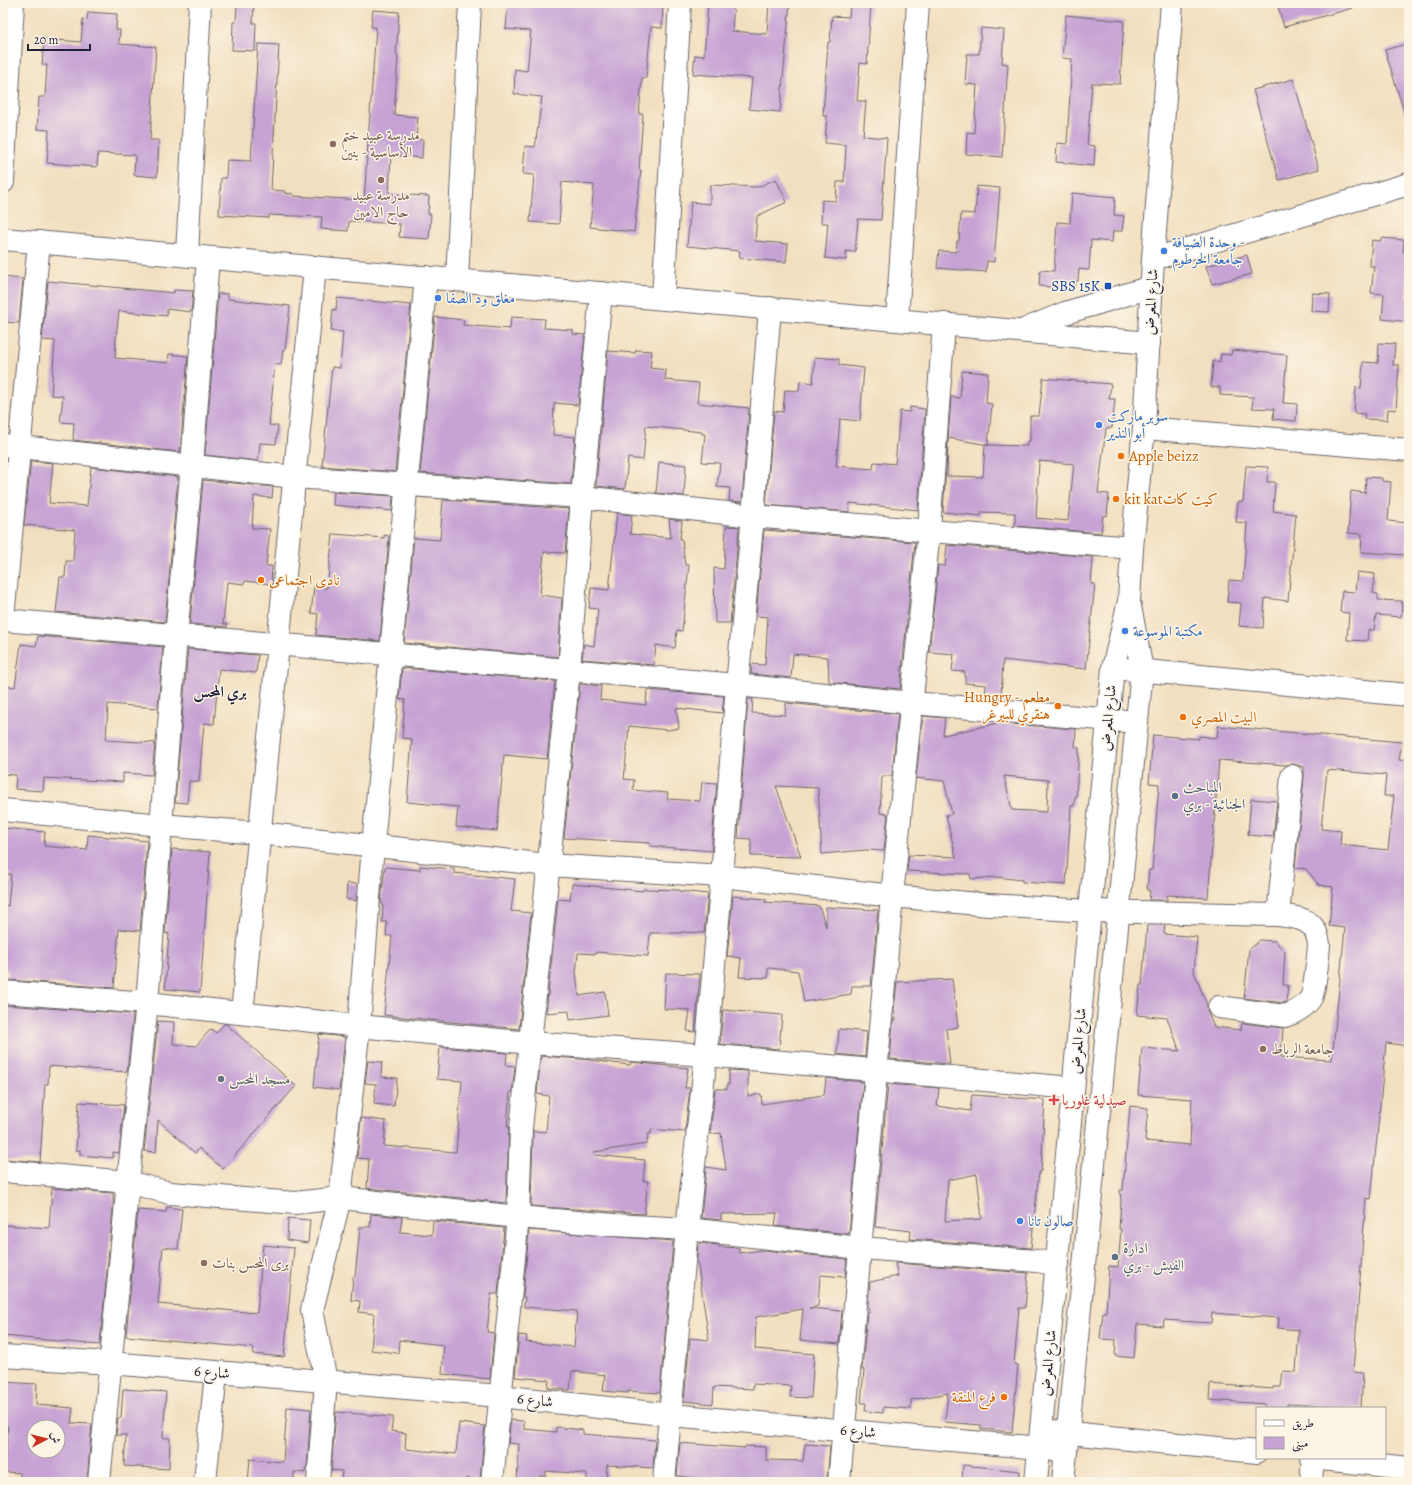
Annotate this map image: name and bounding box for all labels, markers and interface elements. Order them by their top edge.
scale bar [28,26,90,52]
text: 20 m [34,32,58,48]
place label: مدرسة عبيد ختم الأساسية - بنين [341,125,420,162]
marker: مدرسة عبيد ختم الأساسية - بنين [328,139,338,149]
marker: مدرسة عبيد حاج الامين [376,175,386,185]
place label: مدرسة عبيد حاج الامين [352,185,410,225]
place label: وحدة الضيافة - جامعة الخرطوم [1172,232,1245,272]
marker: وحدة الضيافة - جامعة الخرطوم [1159,246,1169,256]
street label: شارع المعرض [1139,268,1166,336]
place label: SBS 15K [1051,276,1101,296]
marker: SBS 15K [1103,281,1113,291]
place label: مغلق ود الصفا [446,288,515,308]
marker: مغلق ود الصفا [433,293,443,303]
place label: سوبر ماركت أبو النذير [1105,406,1168,443]
marker: سوبر ماركت أبو النذير [1094,420,1104,430]
place label: Apple beizz [1128,446,1199,466]
marker: Apple beizz [1116,451,1126,461]
place label: kit katكيت كات [1124,489,1218,509]
marker: kit katكيت كات [1111,494,1121,504]
place label: نادى اجتماعى [269,570,340,590]
marker: نادى اجتماعى [256,575,266,585]
place label: مكتبة الموسوعة [1133,621,1203,641]
marker: مكتبة الموسوعة [1120,626,1130,636]
district label: بري المحس [193,681,247,705]
street label: شارع المعرض [1095,684,1124,752]
place label: Hungry - مطعم هنقري للبيرغر [964,687,1050,726]
marker: Hungry - مطعم هنقري للبيرغر [1053,701,1063,711]
place label: البيت المصري [1191,707,1256,729]
marker: البيت المصري [1178,712,1188,722]
place label: المباحث الجنائية - بري [1183,777,1245,816]
marker: المباحث الجنائية - بري [1170,791,1180,801]
street label: شارع المعرض [1065,1007,1094,1075]
place label: جامعة الرباط [1271,1039,1334,1059]
marker: جامعة الرباط [1258,1044,1268,1054]
place label: مسجد المحس [229,1069,290,1089]
marker: مسجد المحس [216,1074,226,1084]
place label: صيدلية غلوريا [1062,1090,1127,1110]
marker: صيدلية غلوريا [1049,1095,1059,1105]
place label: صالون تانا [1028,1211,1074,1231]
marker: صالون تانا [1015,1216,1025,1226]
place label: ادارة الفيش - بري [1123,1238,1184,1277]
marker: ادارة الفيش - بري [1110,1252,1120,1262]
place label: برى المحس بنات [212,1253,289,1273]
marker: برى المحس بنات [199,1258,209,1268]
street label: شارع المعرض [1035,1329,1064,1397]
street label: شارع 6 [193,1360,231,1387]
place label: فرع المنقة [952,1387,996,1410]
street label: شارع 6 [516,1388,554,1415]
marker: فرع المنقة [999,1392,1009,1402]
legend [1256,1407,1386,1459]
text: طريق [1292,1415,1314,1431]
north arrow [26,1419,66,1459]
street label: شارع 6 [839,1419,877,1446]
text: ش [47,1432,64,1444]
text: مبنى [1292,1435,1308,1452]

